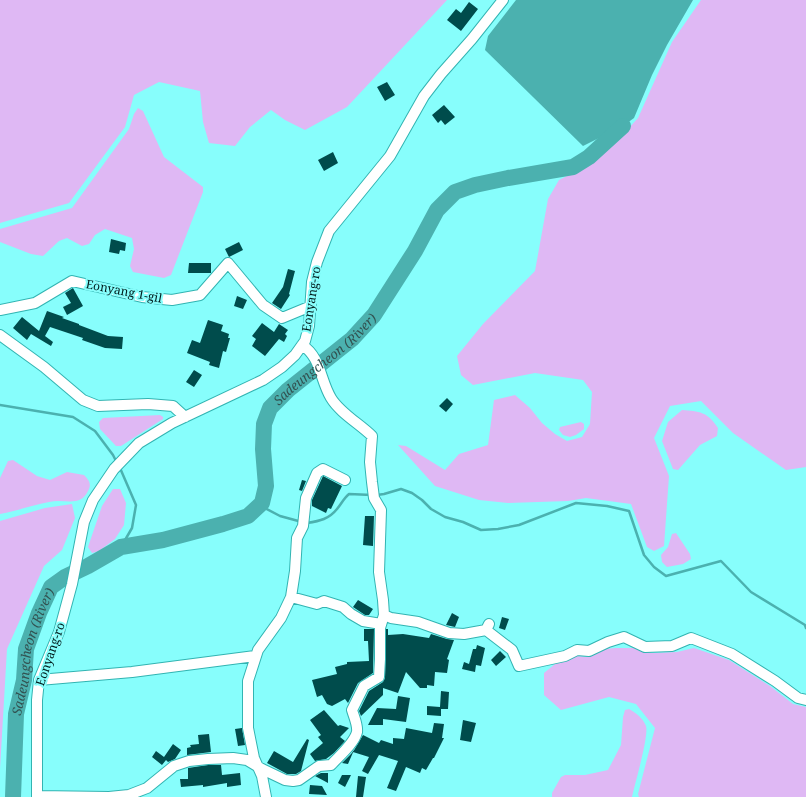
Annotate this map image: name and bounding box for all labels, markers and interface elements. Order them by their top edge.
street label: Eonyang-ro [297,265,325,333]
street label: Eonyang 1-gil [84,275,164,307]
water label: Sadeungcheon (River) [269,309,381,409]
water label: Sadeungcheon (River) [7,585,59,717]
street label: Eonyang-ro [31,620,69,688]

